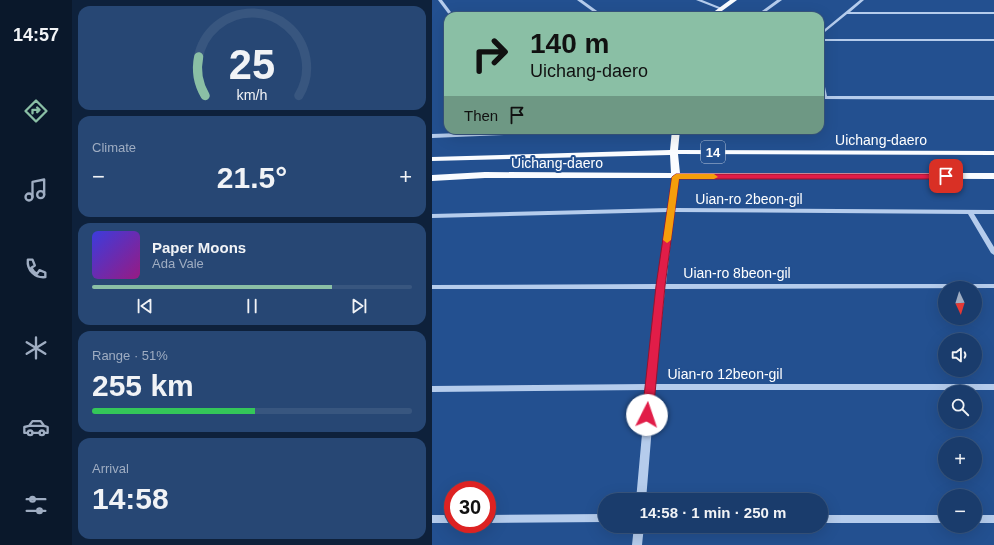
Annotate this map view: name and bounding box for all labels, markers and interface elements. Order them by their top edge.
text: 14:57 [13,25,59,45]
icon: right [464,28,516,80]
text: 140 m [530,28,609,59]
text: 25 [229,41,275,88]
text: Uichang-daero [530,61,648,81]
text: km/h [237,87,268,103]
icon: directions [22,97,50,125]
icon: arrive [506,104,528,126]
text: Then [464,107,498,124]
street label: Uichang-daero [835,132,927,148]
text: Climate [92,140,136,155]
road number: 14 [701,141,725,163]
street label: Uichang-daero [511,155,603,171]
pin [929,159,963,193]
text: 21.5° [217,161,287,194]
text: − [92,164,105,189]
text: + [399,164,412,189]
icon: arrive [935,165,957,187]
icon: music [22,176,50,204]
street label: Uian-ro 2beon-gil [695,191,803,207]
text: Paper Moons [152,239,246,256]
icon: phone [22,255,50,283]
text: Ada Vale [152,256,204,271]
street label: Uian-ro 8beon-gil [683,265,791,281]
north arrow [938,281,982,325]
map controls [938,281,982,533]
icon: previous [134,295,156,317]
icon: pause [241,295,263,317]
icon: next [348,295,370,317]
button: sound [938,333,982,377]
icon: climate [22,334,50,362]
text: Range · 51% [92,348,168,363]
street label: Uian-ro 12beon-gil [667,366,783,382]
text: 255 km [92,369,194,402]
button: search [938,385,982,429]
position arrow [626,394,668,436]
icon: car [22,413,50,441]
button: + [938,437,982,481]
text: Arrival [92,461,129,476]
speed limit sign: 30 [444,481,496,533]
text: 14:58 [92,482,169,515]
button: − [938,489,982,533]
icon: filters [22,491,50,519]
text: 14:58 · 1 min · 250 m [640,504,786,521]

